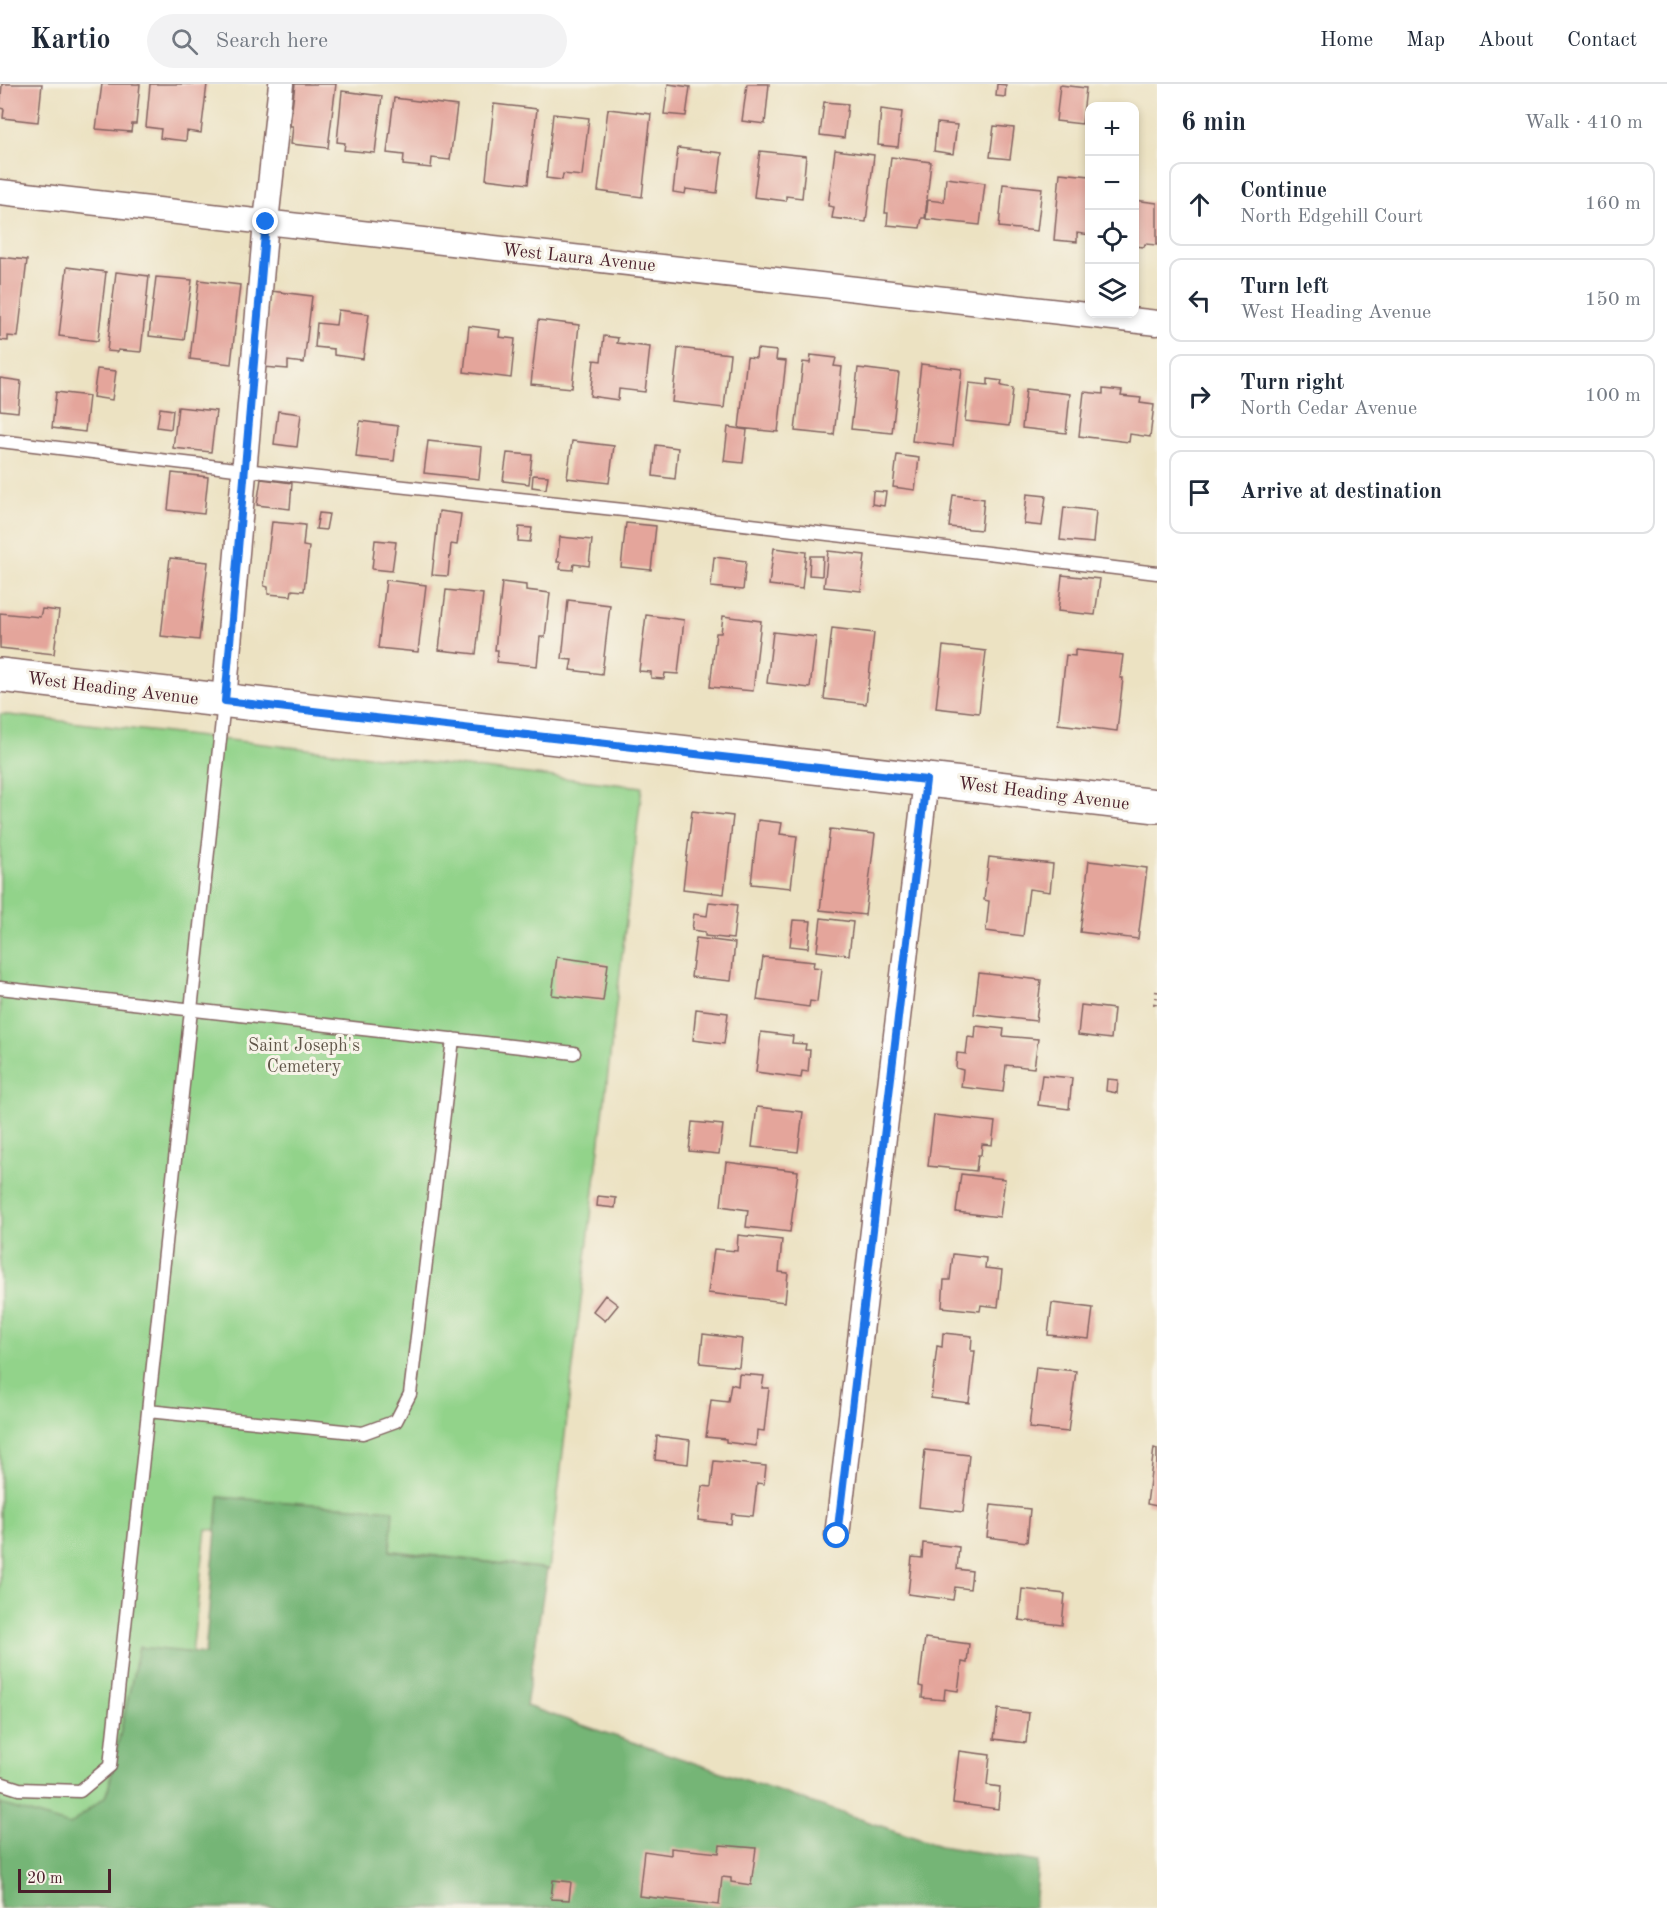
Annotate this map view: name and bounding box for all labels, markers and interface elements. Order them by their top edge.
search box [147,14,567,68]
icon: search [168,25,201,58]
text: Kartio [30,27,111,55]
text: Search here [216,30,328,52]
text: Home [1320,30,1373,51]
text: Map [1406,30,1445,51]
text: About [1478,30,1534,51]
text: Contact [1567,30,1637,51]
map controls [1085,102,1139,318]
button: + [1085,102,1139,156]
text: 6 min [1181,110,1246,136]
text: Walk · 410 m [1524,113,1643,133]
button: − [1085,156,1139,210]
text: Continue [1240,180,1327,202]
icon: ahead [1183,188,1216,221]
text: 160 m [1585,194,1641,214]
text: North Edgehill Court [1240,207,1423,227]
route end [252,208,278,234]
button: locate [1085,210,1139,264]
street label: West Laura Avenue [501,241,656,275]
button: layers [1085,264,1139,318]
text: Turn left [1240,276,1329,298]
icon: left [1183,284,1216,317]
text: 150 m [1585,290,1641,310]
text: West Heading Avenue [1240,303,1431,323]
text: Turn right [1240,372,1344,394]
icon: right [1183,380,1216,413]
text: 100 m [1585,386,1641,406]
text: North Cedar Avenue [1240,399,1417,419]
icon: arrive [1183,476,1216,509]
text: Arrive at destination [1240,481,1442,503]
street label: West Heading Avenue [26,670,199,708]
street label: West Heading Avenue [957,775,1130,813]
park label: Saint Joseph's Cemetery [248,1037,360,1076]
route start [823,1522,849,1548]
scale bar [18,1866,111,1894]
text: 20 m [27,1871,63,1887]

